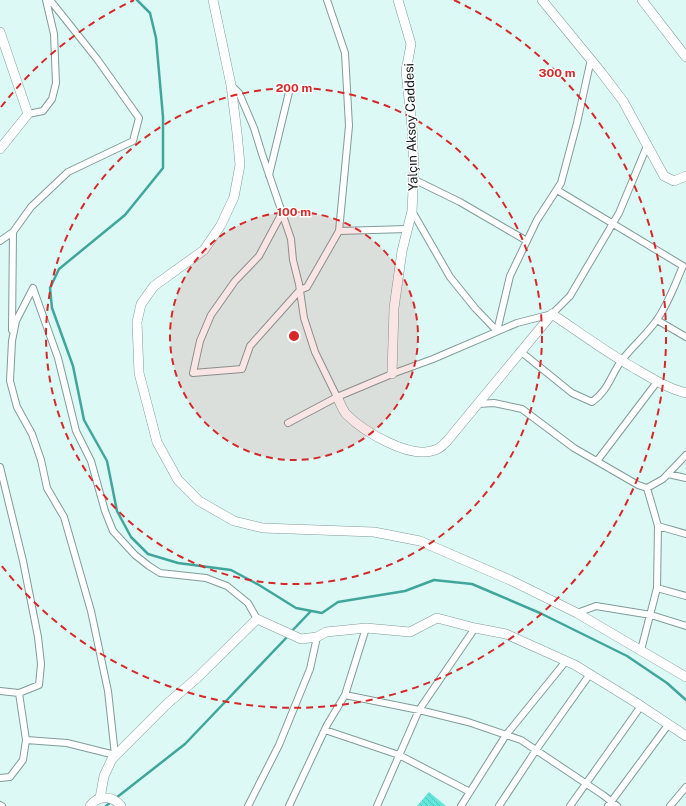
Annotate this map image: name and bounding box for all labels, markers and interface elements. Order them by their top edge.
street label: Yalçın Aksoy Caddesi [401,63,421,191]
text: 300 m [539,66,576,80]
text: 200 m [276,81,312,95]
text: 100 m [277,205,311,219]
centre of rings [287,329,301,343]

